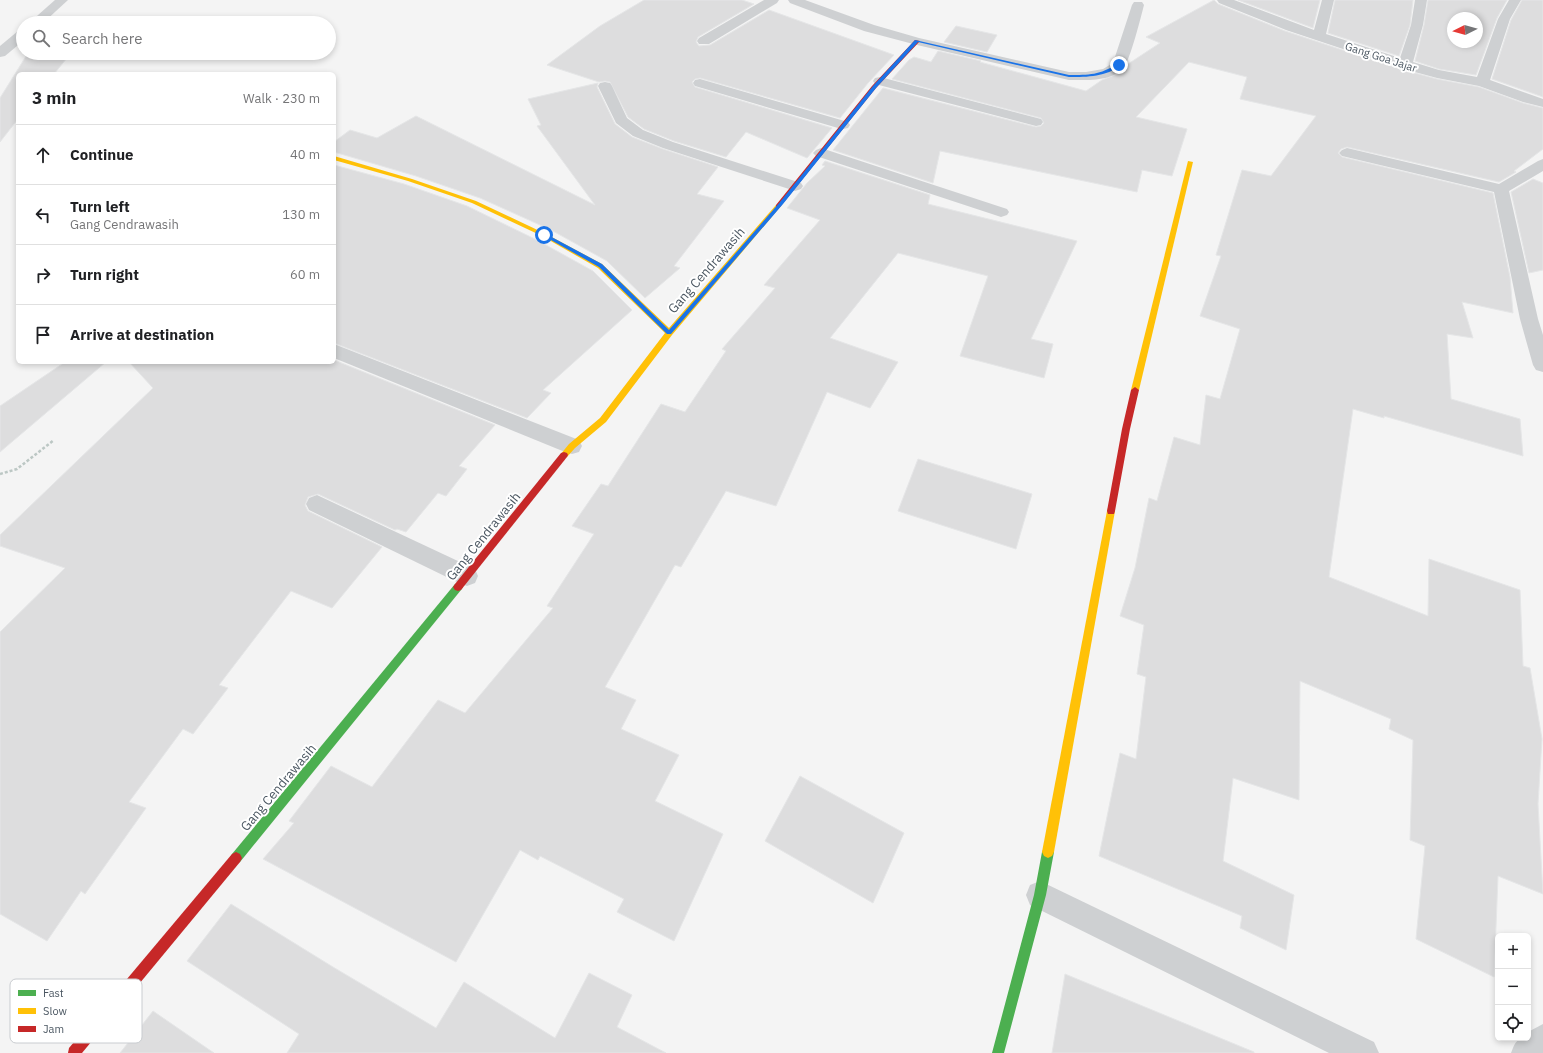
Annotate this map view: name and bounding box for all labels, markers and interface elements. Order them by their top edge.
north arrow [1447,12,1483,48]
search box [16,16,336,60]
icon: search [30,27,52,49]
text: Search here [62,29,142,48]
street label: Gang Goa Jajar [1343,39,1419,75]
route end [1110,56,1128,74]
text: 3 min [32,87,76,109]
text: Walk · 230 m [243,90,320,107]
icon: ahead [32,144,54,166]
text: Continue [70,145,134,164]
text: 40 m [290,146,320,163]
text: Turn left [70,197,130,216]
icon: left [32,204,54,226]
text: 130 m [282,206,320,223]
text: Gang Cendrawasih [70,216,179,233]
street label: Gang Cendrawasih [664,224,748,317]
route start [535,226,553,244]
icon: right [32,264,54,286]
text: Turn right [70,265,139,284]
text: 60 m [290,266,320,283]
icon: arrive [32,324,54,346]
text: Arrive at destination [70,325,214,344]
street label: Gang Cendrawasih [443,489,524,584]
street label: Gang Cendrawasih [237,740,320,834]
map controls [1495,933,1531,1041]
button: + [1495,933,1531,969]
button: − [1495,969,1531,1005]
legend [10,979,142,1043]
text: Fast [43,986,64,1000]
text: Slow [43,1004,67,1018]
button: locate [1495,1005,1531,1041]
text: Jam [43,1022,64,1036]

